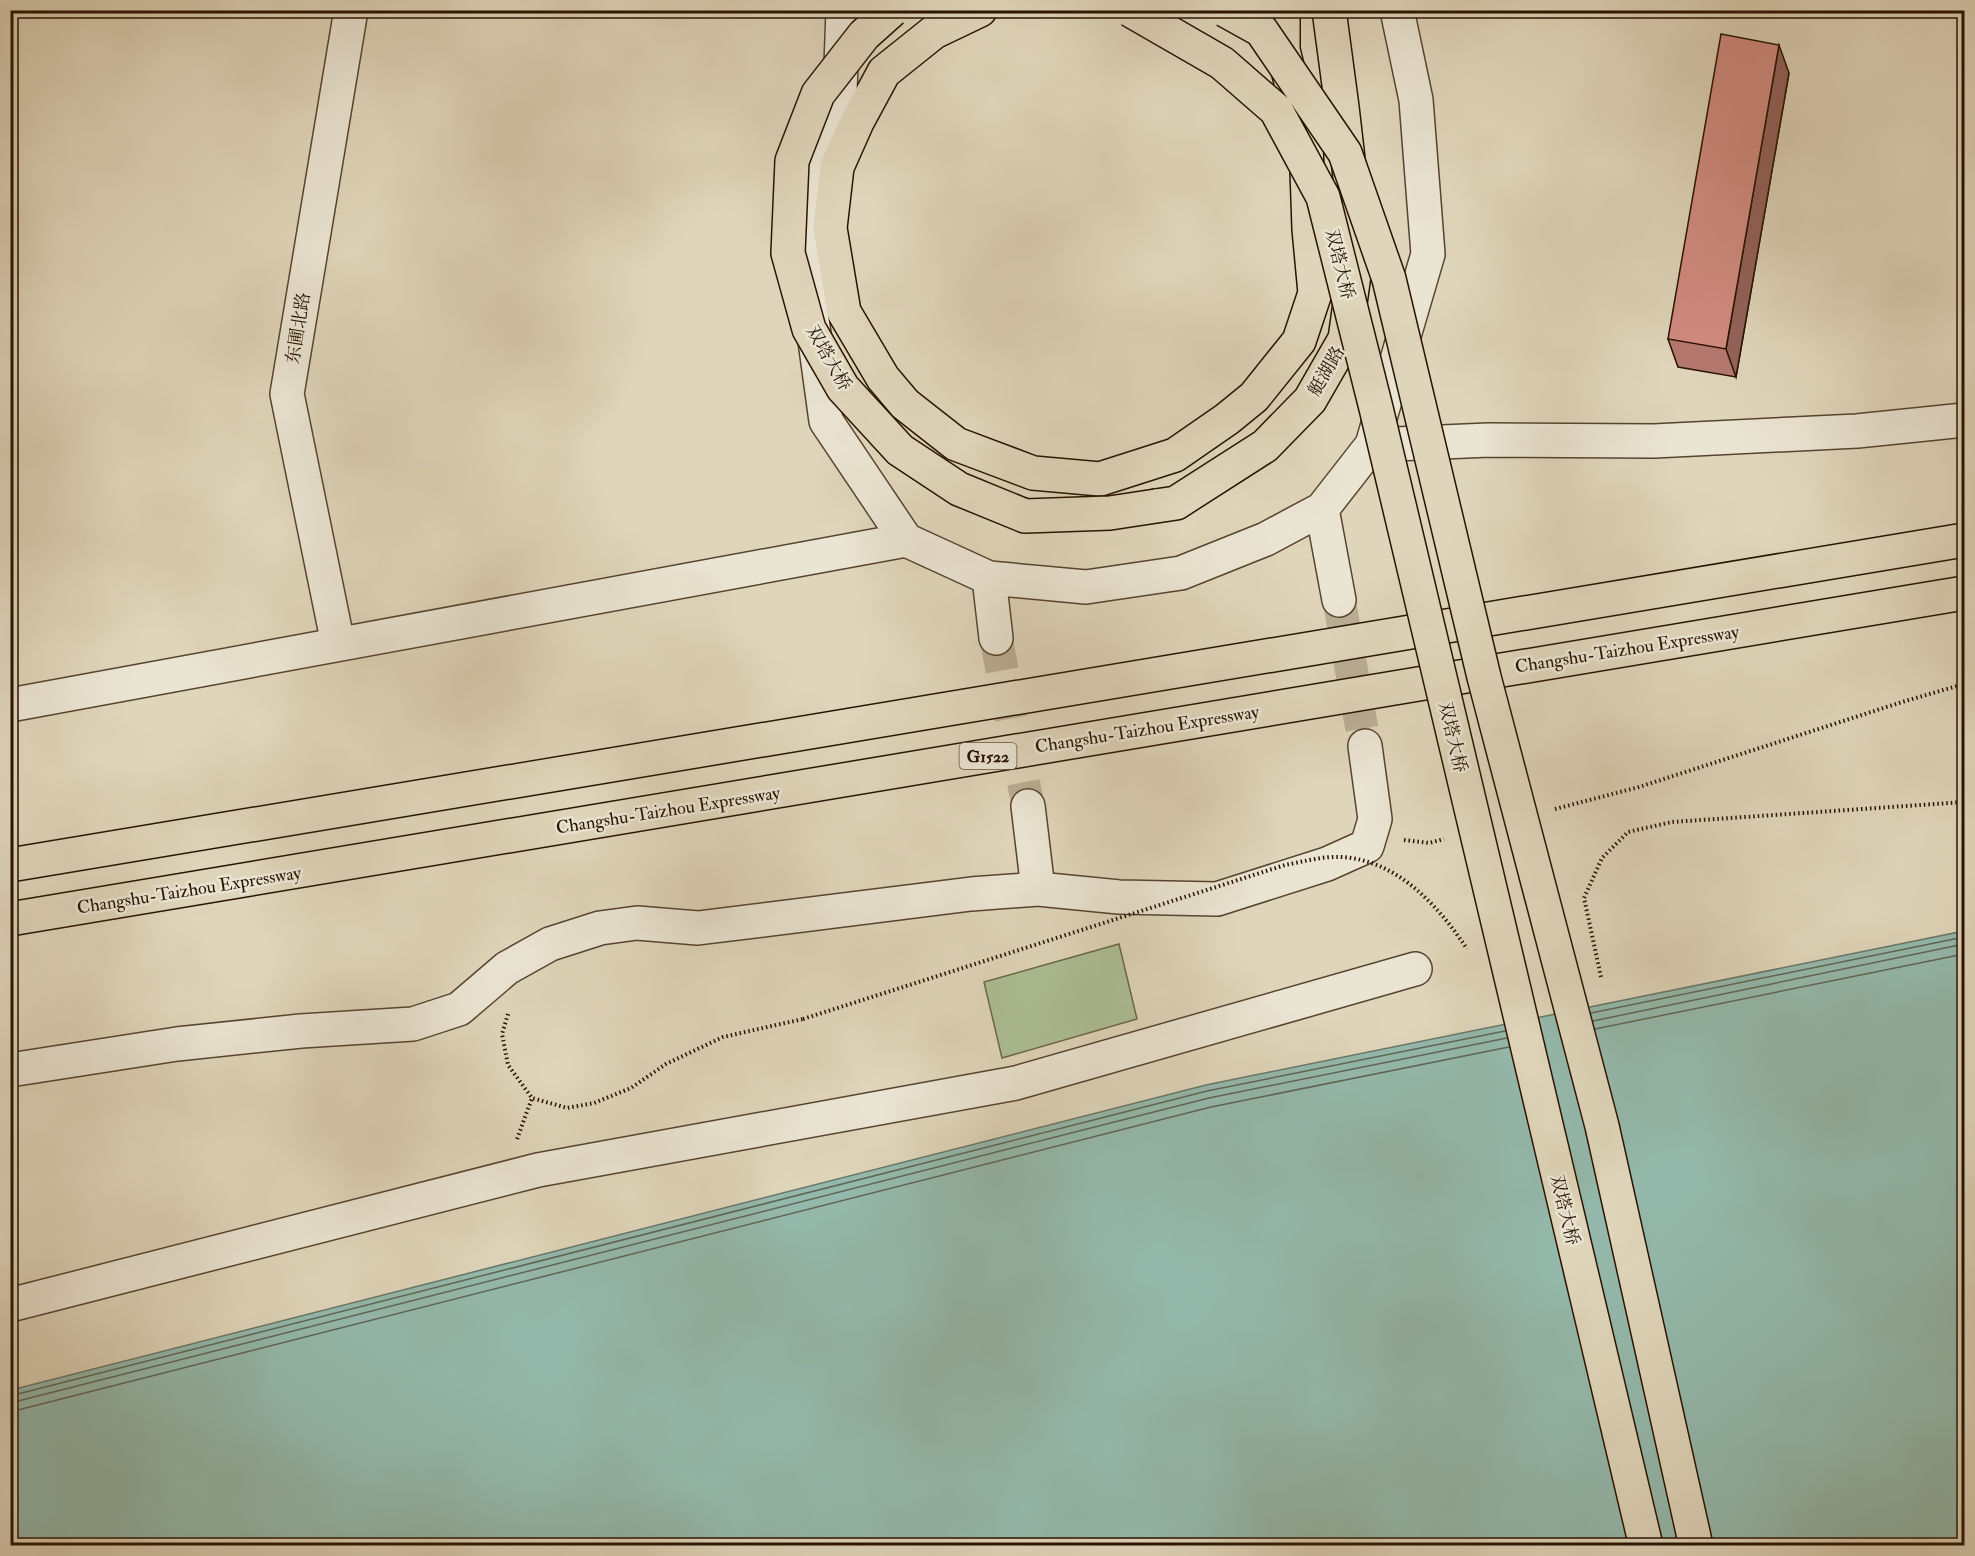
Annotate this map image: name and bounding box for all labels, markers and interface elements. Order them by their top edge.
street label: 双塔大桥 [1320,226,1359,302]
street label: 东圃北路 [282,291,315,365]
street label: 双塔大桥 [801,321,857,395]
street label: 艇湖路 [1303,342,1350,400]
street label: Changshu-Taizhou Expressway [1513,620,1742,679]
street label: 双塔大桥 [1433,699,1472,775]
street label: Changshu-Taizhou Expressway [1033,700,1262,759]
road number: G1522 [960,743,1016,769]
street label: Changshu-Taizhou Expressway [554,781,783,840]
street label: Changshu-Taizhou Expressway [75,861,304,920]
street label: 双塔大桥 [1545,1172,1584,1248]

